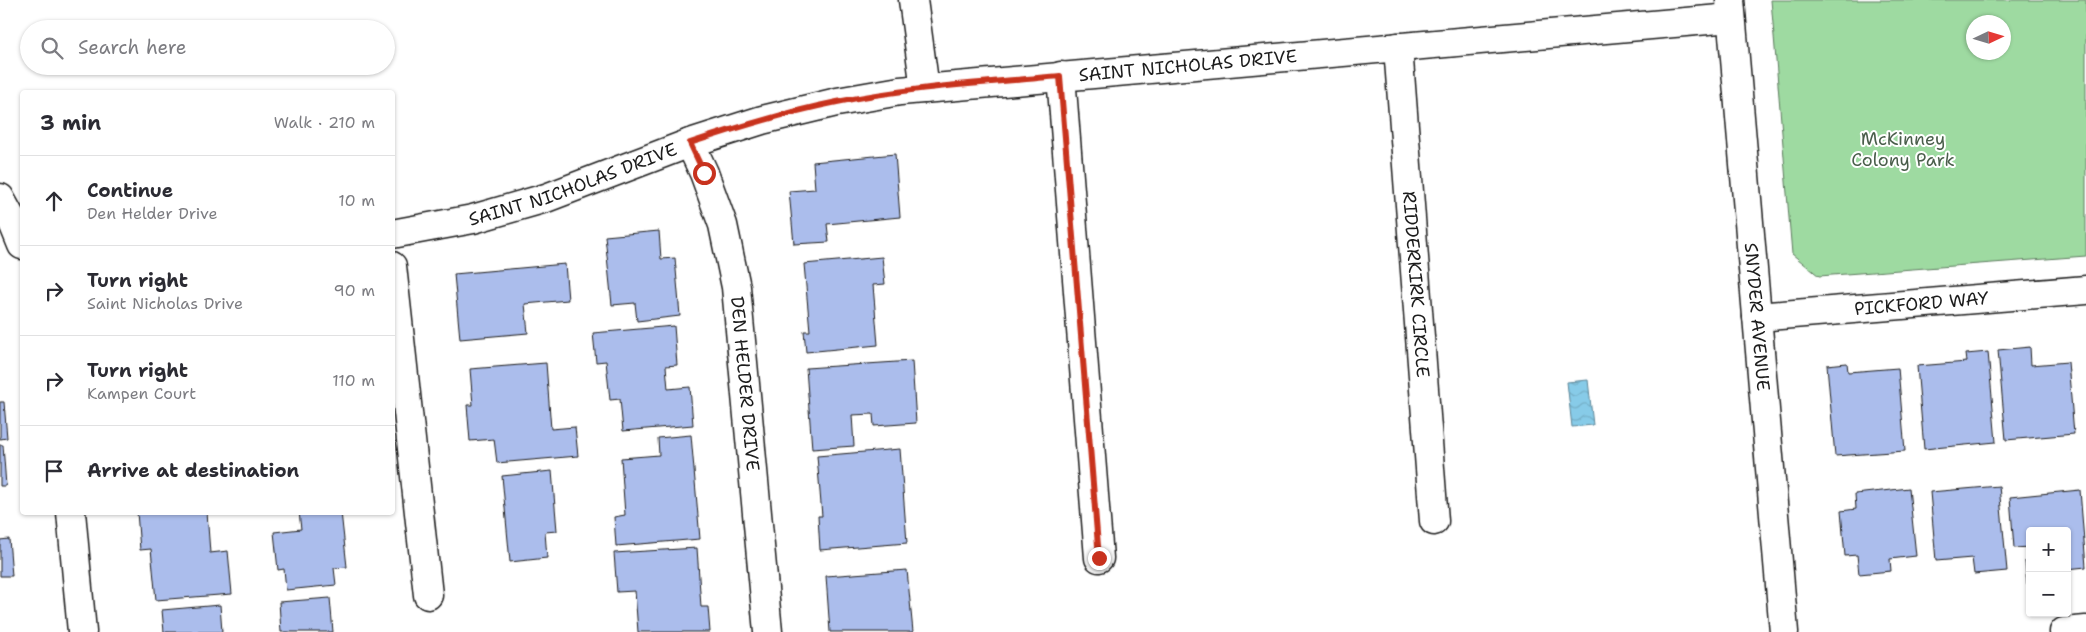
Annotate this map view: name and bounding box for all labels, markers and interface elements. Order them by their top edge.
north arrow [1966,15,2011,60]
search box [20,20,395,75]
icon: search [38,34,66,62]
text: Search here [78,35,187,60]
street label: SAINT NICHOLAS DRIVE [1078,44,1298,87]
text: 3 min [40,109,101,137]
text: Walk · 210 m [274,112,375,133]
park label: McKinney Colony Park [1851,127,1955,172]
street label: SAINT NICHOLAS DRIVE [466,137,680,232]
route start [693,162,716,185]
text: Continue [87,178,173,203]
icon: ahead [40,187,68,215]
text: 10 m [338,190,375,211]
street label: RIDDERKIRK CIRCLE [1397,190,1435,378]
text: Den Helder Drive [87,203,218,224]
street label: SNYDER AVENUE [1739,242,1775,392]
text: Turn right [87,268,188,293]
icon: right [40,277,68,305]
text: 90 m [334,280,375,301]
street label: PICKFORD WAY [1853,286,1990,321]
text: Saint Nicholas Drive [87,293,243,314]
street label: DEN HELDER DRIVE [725,295,765,472]
text: Turn right [87,358,188,383]
icon: right [40,367,68,395]
text: 110 m [332,370,375,391]
text: Kampen Court [87,383,196,404]
icon: arrive [40,457,68,485]
text: Arrive at destination [87,458,299,483]
map controls [2026,527,2071,617]
button: + [2026,527,2071,572]
route end [1088,547,1111,570]
button: − [2026,572,2071,617]

